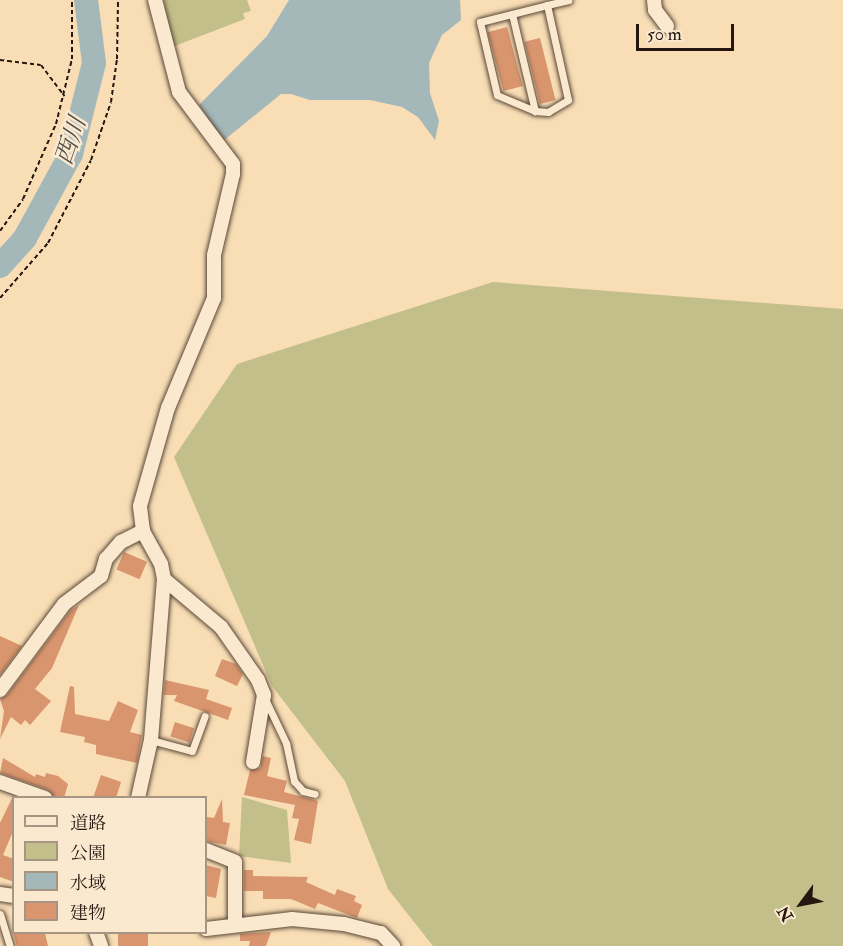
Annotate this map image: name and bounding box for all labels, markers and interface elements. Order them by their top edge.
scale bar [639,12,736,50]
text: 50 m [647,23,682,46]
water label: 西川 [50,114,92,168]
legend [12,796,207,934]
text: 道路 [70,812,106,835]
text: 公園 [70,842,106,865]
text: 水域 [70,872,106,895]
north arrow [771,874,831,934]
text: 建物 [70,902,106,925]
text: N [773,902,798,925]

